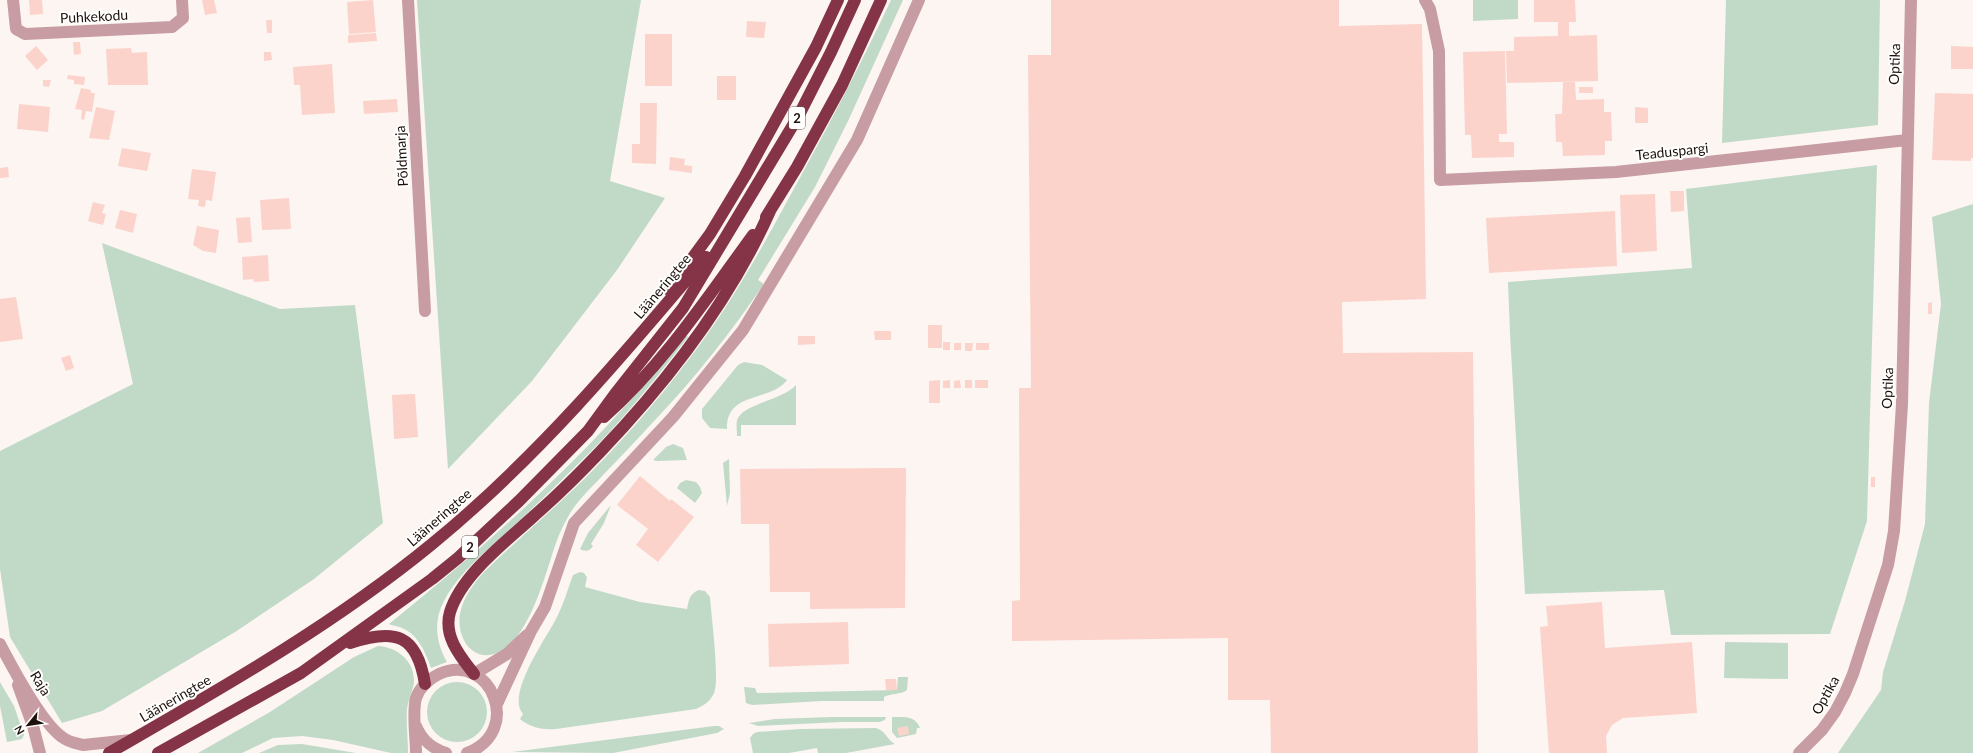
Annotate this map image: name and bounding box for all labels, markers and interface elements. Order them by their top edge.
street label: Puhkekodu [59,6,129,26]
street label: Optika [1885,43,1903,85]
road number: 2 [789,107,805,129]
street label: Põldmarja [391,125,411,187]
street label: Teaduspargi [1635,139,1709,163]
street label: Lääneringtee [630,250,694,322]
street label: Optika [1878,367,1896,409]
street label: Lääneringtee [403,484,475,550]
road number: 2 [462,536,478,558]
street label: Raja [27,667,55,699]
street label: Lääneringtee [136,671,214,725]
street label: Optika [1807,673,1843,717]
north arrow [8,705,48,745]
text: N [11,723,27,737]

